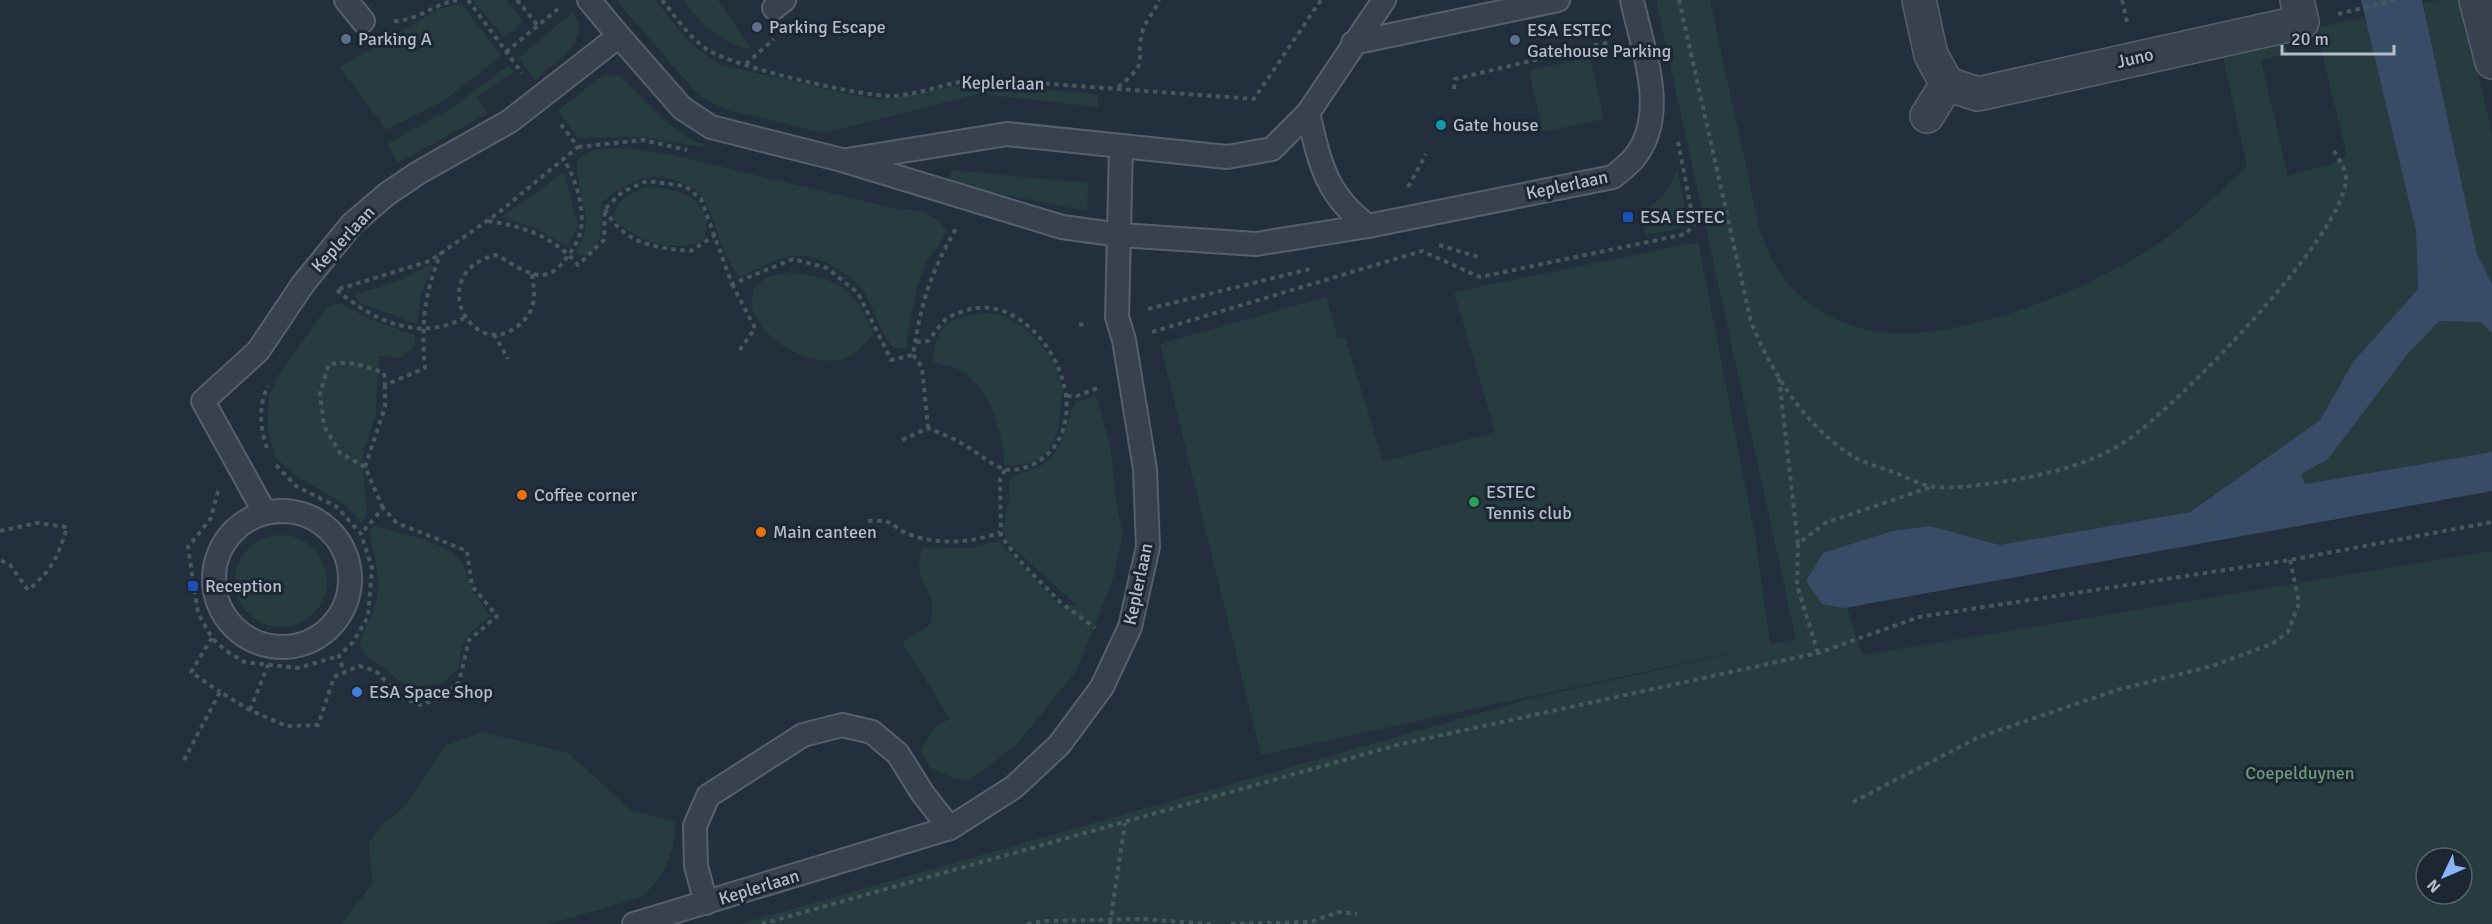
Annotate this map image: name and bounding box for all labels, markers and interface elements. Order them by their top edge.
place label: Parking Escape [769,16,886,38]
scale bar [2282,18,2394,56]
place label: ESA ESTEC Gatehouse Parking [1527,19,1671,62]
marker: Parking Escape [750,20,764,34]
place label: Parking A [358,28,432,50]
text: 20 m [2291,28,2329,50]
marker: Parking A [339,32,353,46]
marker: ESA ESTEC Gatehouse Parking [1508,33,1522,47]
street label: Juno [2114,43,2156,73]
street label: Keplerlaan [961,71,1045,95]
place label: Gate house [1453,114,1539,136]
marker: Gate house [1434,118,1448,132]
street label: Keplerlaan [1524,166,1610,204]
street label: Keplerlaan [307,201,379,277]
place label: ESA ESTEC [1640,206,1725,228]
marker: ESA ESTEC [1621,210,1635,224]
place label: ESTEC Tennis club [1486,481,1572,524]
place label: Coffee corner [534,484,638,506]
marker: Coffee corner [515,488,529,502]
marker: ESTEC Tennis club [1467,495,1481,509]
place label: Main canteen [773,521,877,543]
marker: Main canteen [754,525,768,539]
street label: Keplerlaan [1119,541,1157,627]
place label: Reception [205,575,282,597]
marker: Reception [186,579,200,593]
place label: ESA Space Shop [369,681,493,703]
marker: ESA Space Shop [350,685,364,699]
park label: Coepelduynen [2245,762,2355,784]
north arrow [2414,846,2474,906]
street label: Keplerlaan [716,864,802,910]
text: N [2423,875,2445,897]

